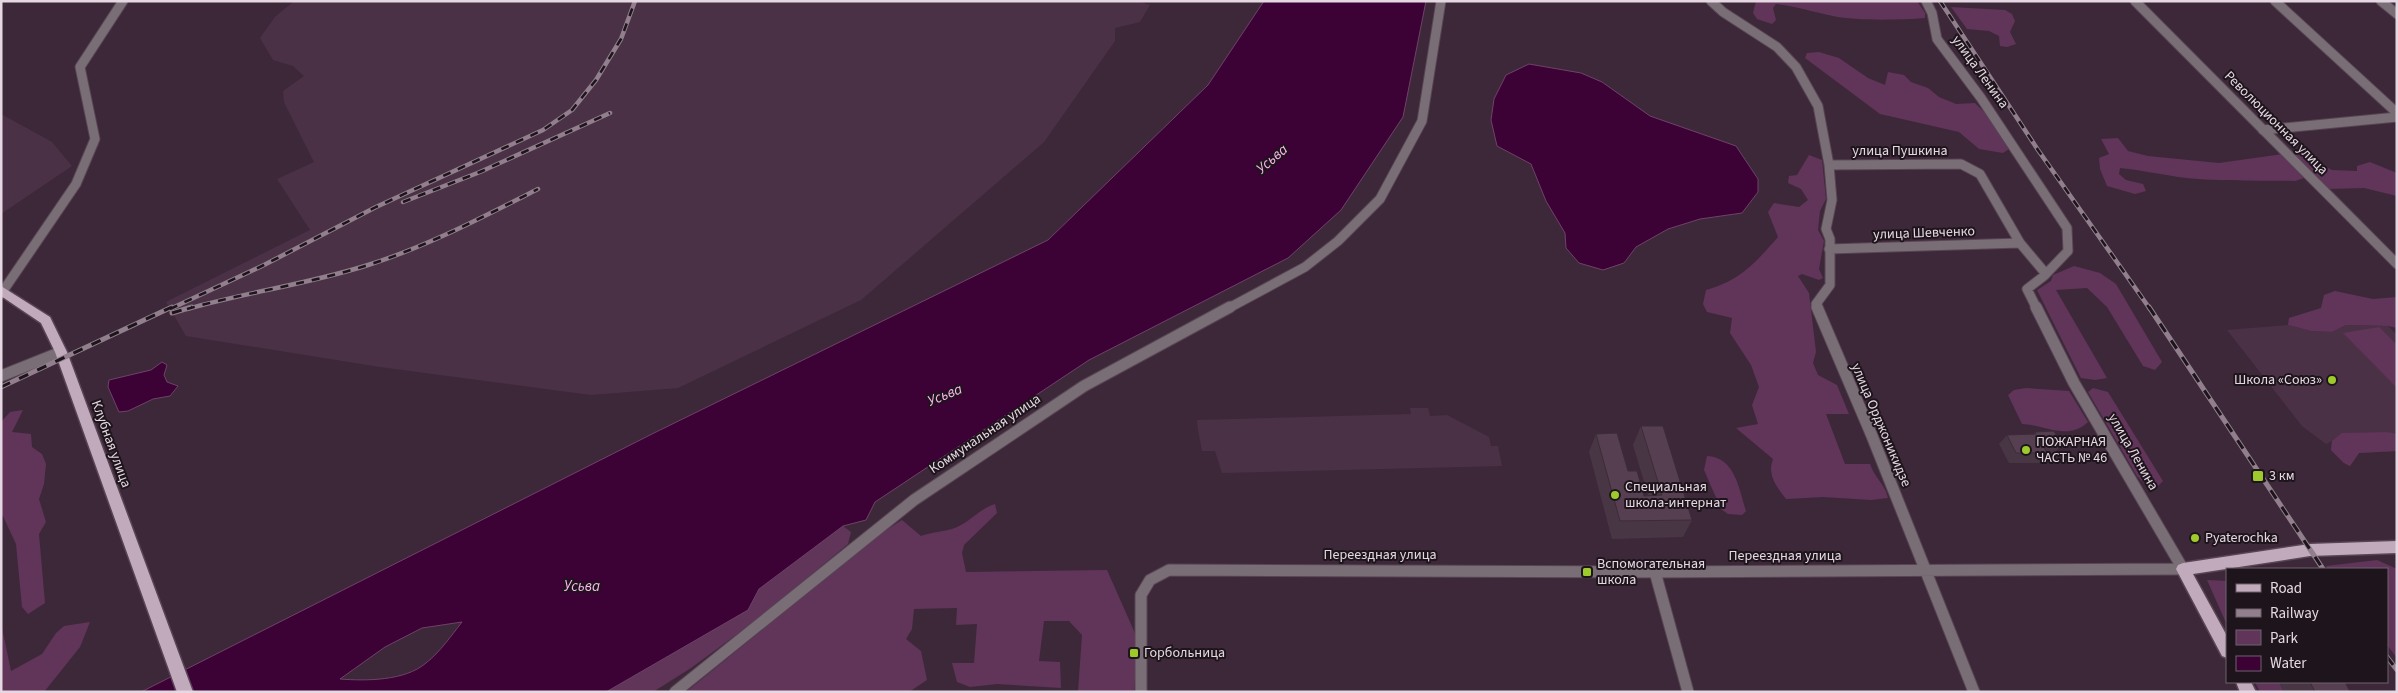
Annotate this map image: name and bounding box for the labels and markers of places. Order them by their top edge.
place label: Школа «Союз» [2234,370,2322,390]
marker: Школа «Союз» [2326,374,2338,386]
place label: ПОЖАРНАЯ ЧАСТЬ № 46 [2036,432,2107,468]
marker: ПОЖАРНАЯ ЧАСТЬ № 46 [2020,444,2032,456]
place label: 3 км [2269,466,2295,486]
marker: 3 км [2251,469,2265,483]
place label: Специальная школа-интернат [1625,477,1727,513]
marker: Специальная школа-интернат [1609,489,1621,501]
place label: Pyaterochka [2205,528,2278,548]
marker: Pyaterochka [2189,532,2201,544]
place label: Вспомогательная школа [1597,554,1705,590]
marker: Вспомогательная школа [1581,566,1593,578]
place label: Горбольница [1144,643,1225,663]
marker: Горбольница [1128,647,1140,659]

